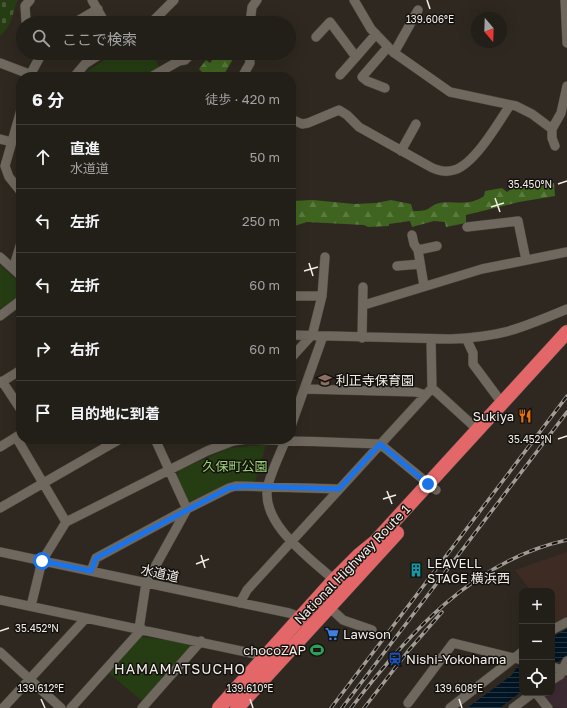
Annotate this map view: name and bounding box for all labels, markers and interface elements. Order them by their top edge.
north arrow [471,12,507,48]
text: 139.606°E [406,13,454,25]
search box [16,16,296,60]
icon: search [30,27,52,49]
text: ここで検索 [62,30,137,48]
text: 6 分 [32,89,64,110]
text: 徒歩 · 420 m [205,91,280,107]
text: 直進 [70,139,100,157]
icon: ahead [32,146,54,168]
text: 50 m [250,149,280,165]
text: 水道道 [70,160,109,176]
text: 35.450°N [508,178,552,190]
icon: left [32,210,54,232]
text: 左折 [70,212,100,230]
text: 250 m [242,213,280,229]
icon: left [32,274,54,296]
text: 左折 [70,276,100,294]
text: 60 m [249,277,280,293]
icon: right [32,338,54,360]
text: 右折 [70,340,100,358]
text: 60 m [249,341,280,357]
school or university icon: 利正寺保育園 [317,372,333,388]
place label: 利正寺保育園 [336,372,414,388]
icon: arrive [32,402,54,424]
text: 目的地に到着 [70,404,160,422]
place label: Sukiya [473,408,514,424]
restaurant icon: Sukiya [517,408,533,424]
text: 35.452°N [508,433,552,445]
park label: 久保町公園 [202,458,268,474]
route end [419,475,437,493]
street label: National Highway Route 1 [291,501,413,627]
route start [33,552,51,570]
place label: LEAVELL STAGE 横浜西 [427,555,510,586]
street label: 水道道 [139,561,181,585]
building icon: LEAVELL STAGE 横浜西 [408,562,424,578]
map controls [519,588,555,696]
button: + [519,588,555,624]
text: 35.452°N [15,622,59,634]
button: − [519,624,555,660]
supermarket icon: Lawson [324,626,340,642]
place label: Lawson [343,626,391,642]
place label: chocoZAP [243,642,306,658]
sports icon: chocoZAP [309,642,325,658]
station icon: Nishi-Yokohama [387,651,403,667]
place label: Nishi-Yokohama [406,651,506,667]
district label: HAMAMATSUCHO [114,660,246,677]
button: locate [519,660,555,696]
text: 139.612°E [18,682,64,694]
text: 139.610°E [227,682,273,694]
text: 139.608°E [435,682,483,694]

